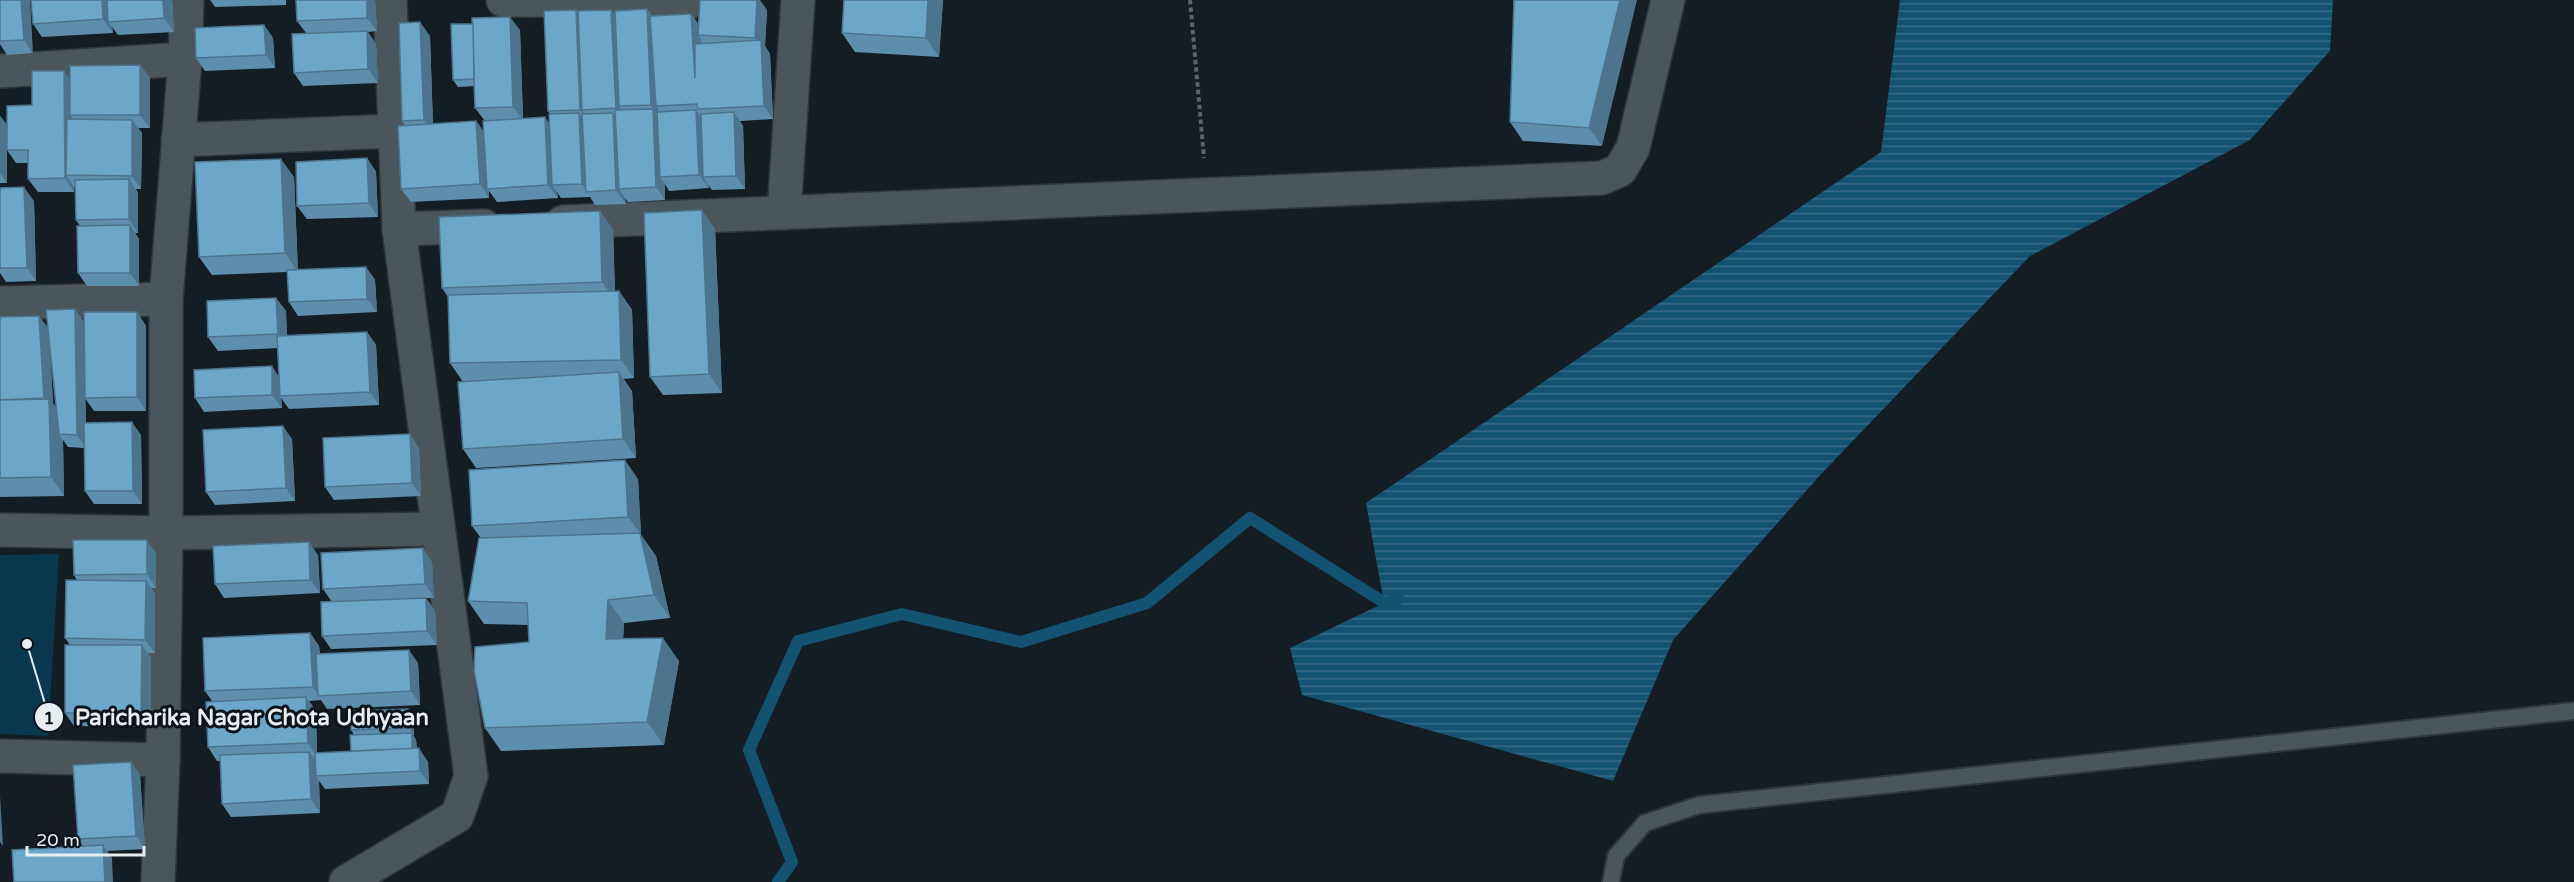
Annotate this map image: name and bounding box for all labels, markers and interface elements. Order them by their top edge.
callout: Paricharika Nagar Chota Udhyaan [34,697,441,737]
text: Paricharika Nagar Chota Udhyaan [75,705,429,731]
text: 1 [43,707,55,729]
scale bar [27,819,144,857]
text: 20 m [36,829,80,851]

